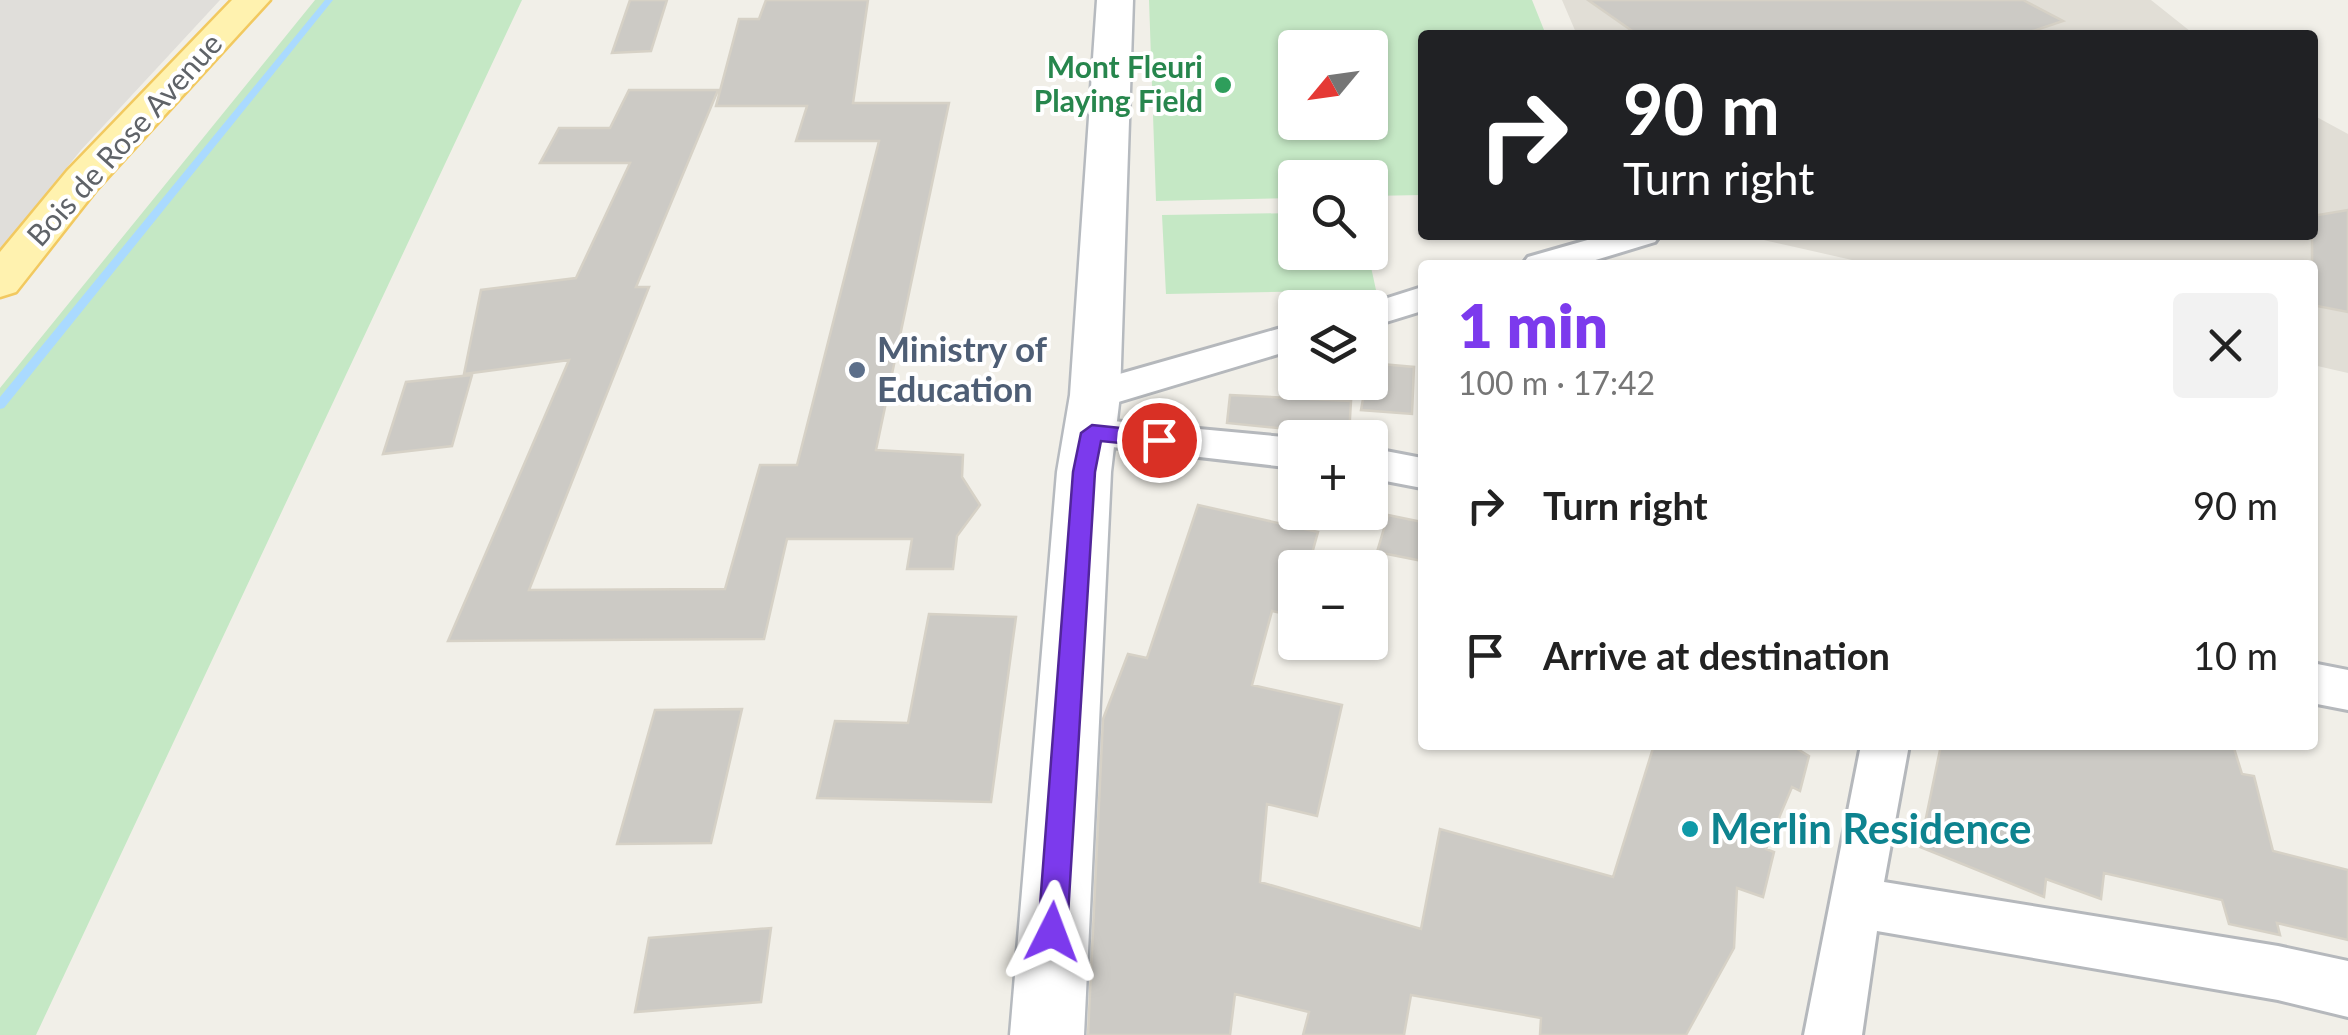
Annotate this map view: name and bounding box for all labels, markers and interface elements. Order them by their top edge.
street label: Bois de Rose Avenue [18,25,229,253]
north arrow [1278,30,1388,140]
map controls [1278,30,1388,660]
place label: Mont Fleuri Playing Field [1034,48,1203,118]
text: 90 m [1623,66,1780,150]
icon: right [1458,70,1588,200]
marker: Mont Fleuri Playing Field [1212,74,1234,96]
text: Turn right [1623,151,1814,205]
button: search [1278,160,1388,270]
text: 1 min [1458,289,1608,361]
button: layers [1278,290,1388,400]
button: close [2173,293,2278,398]
place label: Ministry of Education [877,327,1048,409]
marker: Ministry of Education [846,359,868,381]
text: 100 m · 17:42 [1458,363,1655,402]
pin [1117,398,1202,483]
icon: arrive [1132,413,1187,468]
button: + [1278,420,1388,530]
icon: right [1458,478,1513,533]
text: Turn right [1543,482,1708,528]
text: 90 m [2193,482,2278,528]
button: − [1278,550,1388,660]
icon: arrive [1458,628,1513,683]
text: Arrive at destination [1543,632,1890,678]
text: 10 m [2193,632,2278,678]
place label: Merlin Residence [1710,803,2032,853]
marker: Merlin Residence [1679,818,1701,840]
position arrow [1000,880,1104,984]

